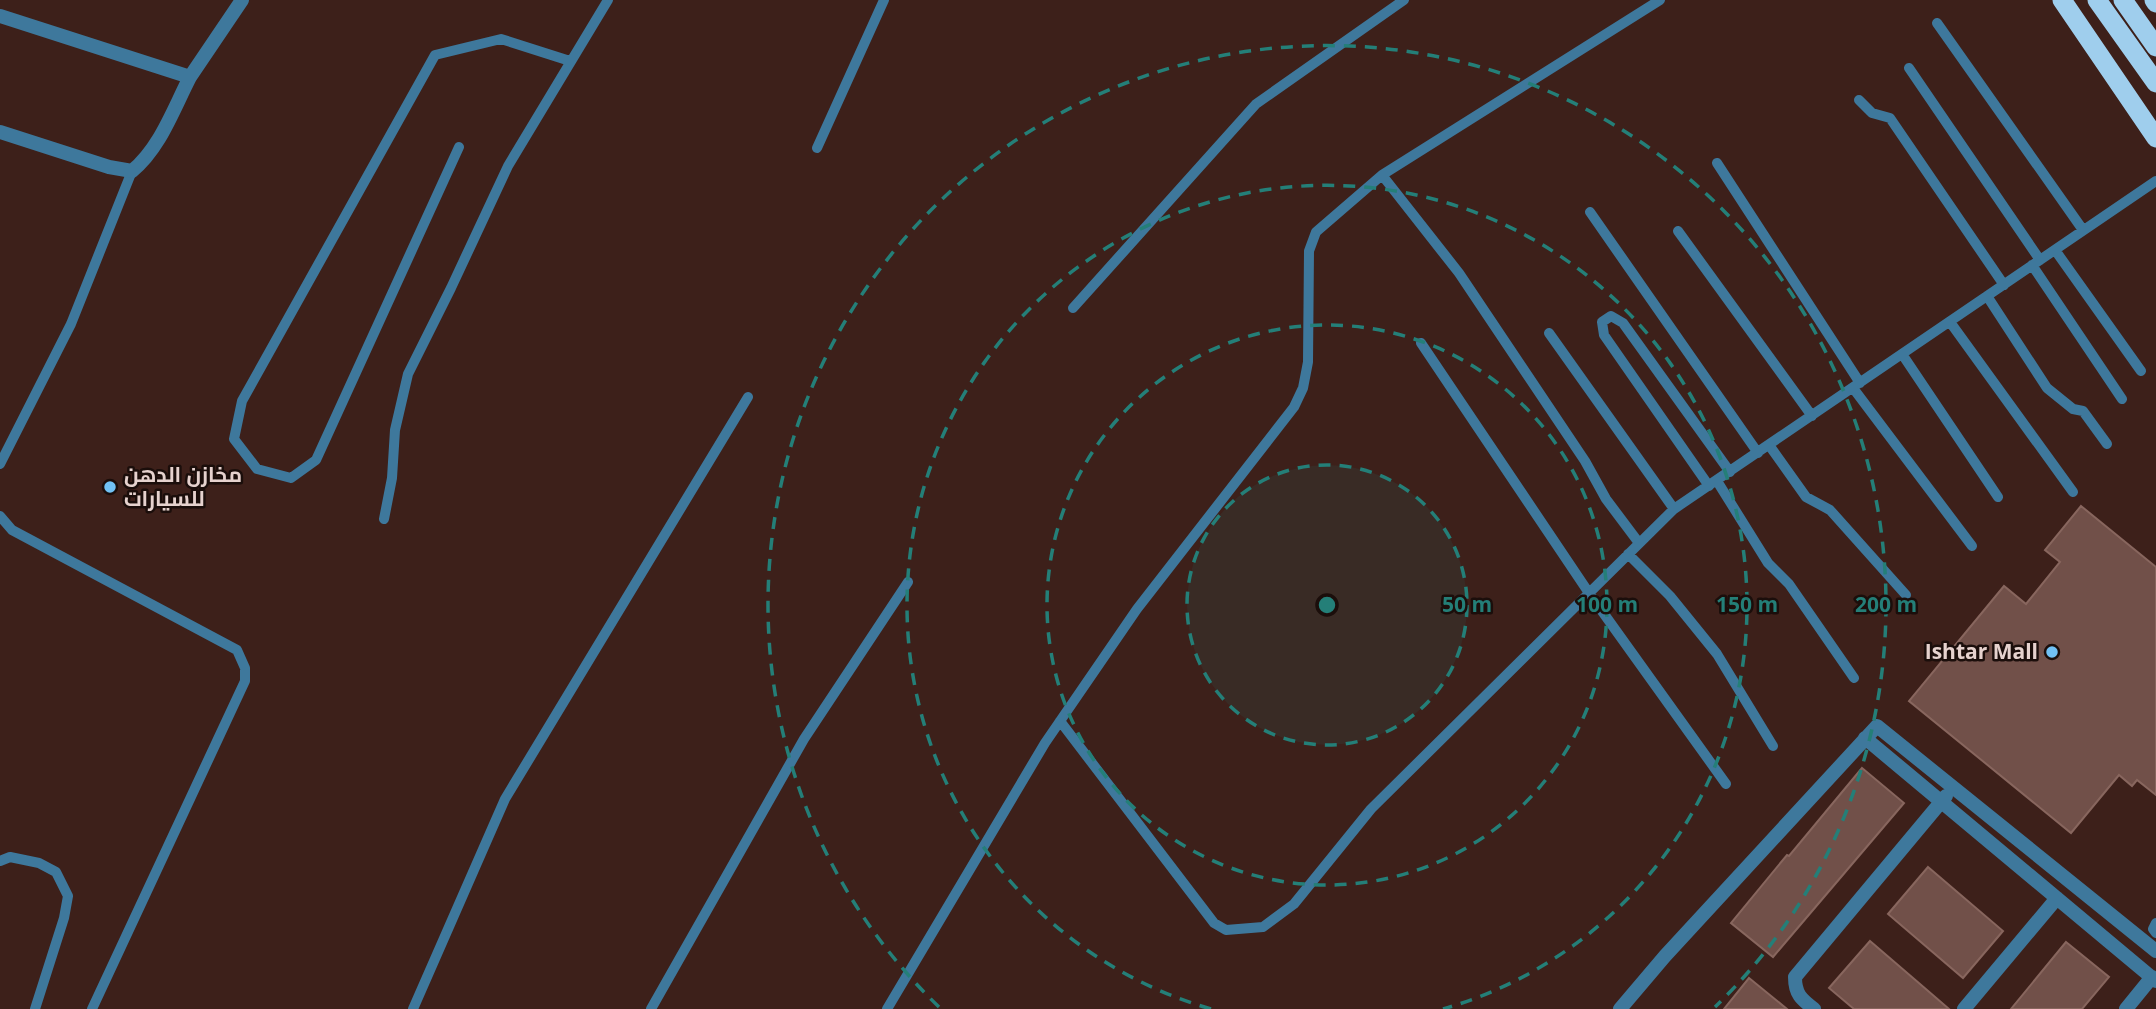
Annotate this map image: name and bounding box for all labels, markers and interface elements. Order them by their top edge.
place label: مخازن الدهن للسيارات [124,460,242,512]
marker: مخازن الدهن للسيارات [102,479,118,495]
text: 50 m [1442,590,1492,618]
text: 100 m [1576,590,1638,618]
text: 150 m [1716,590,1778,618]
text: 200 m [1855,590,1917,618]
centre of rings [1315,593,1339,617]
place label: Ishtar Mall [1925,637,2038,665]
marker: Ishtar Mall [2044,644,2060,660]

